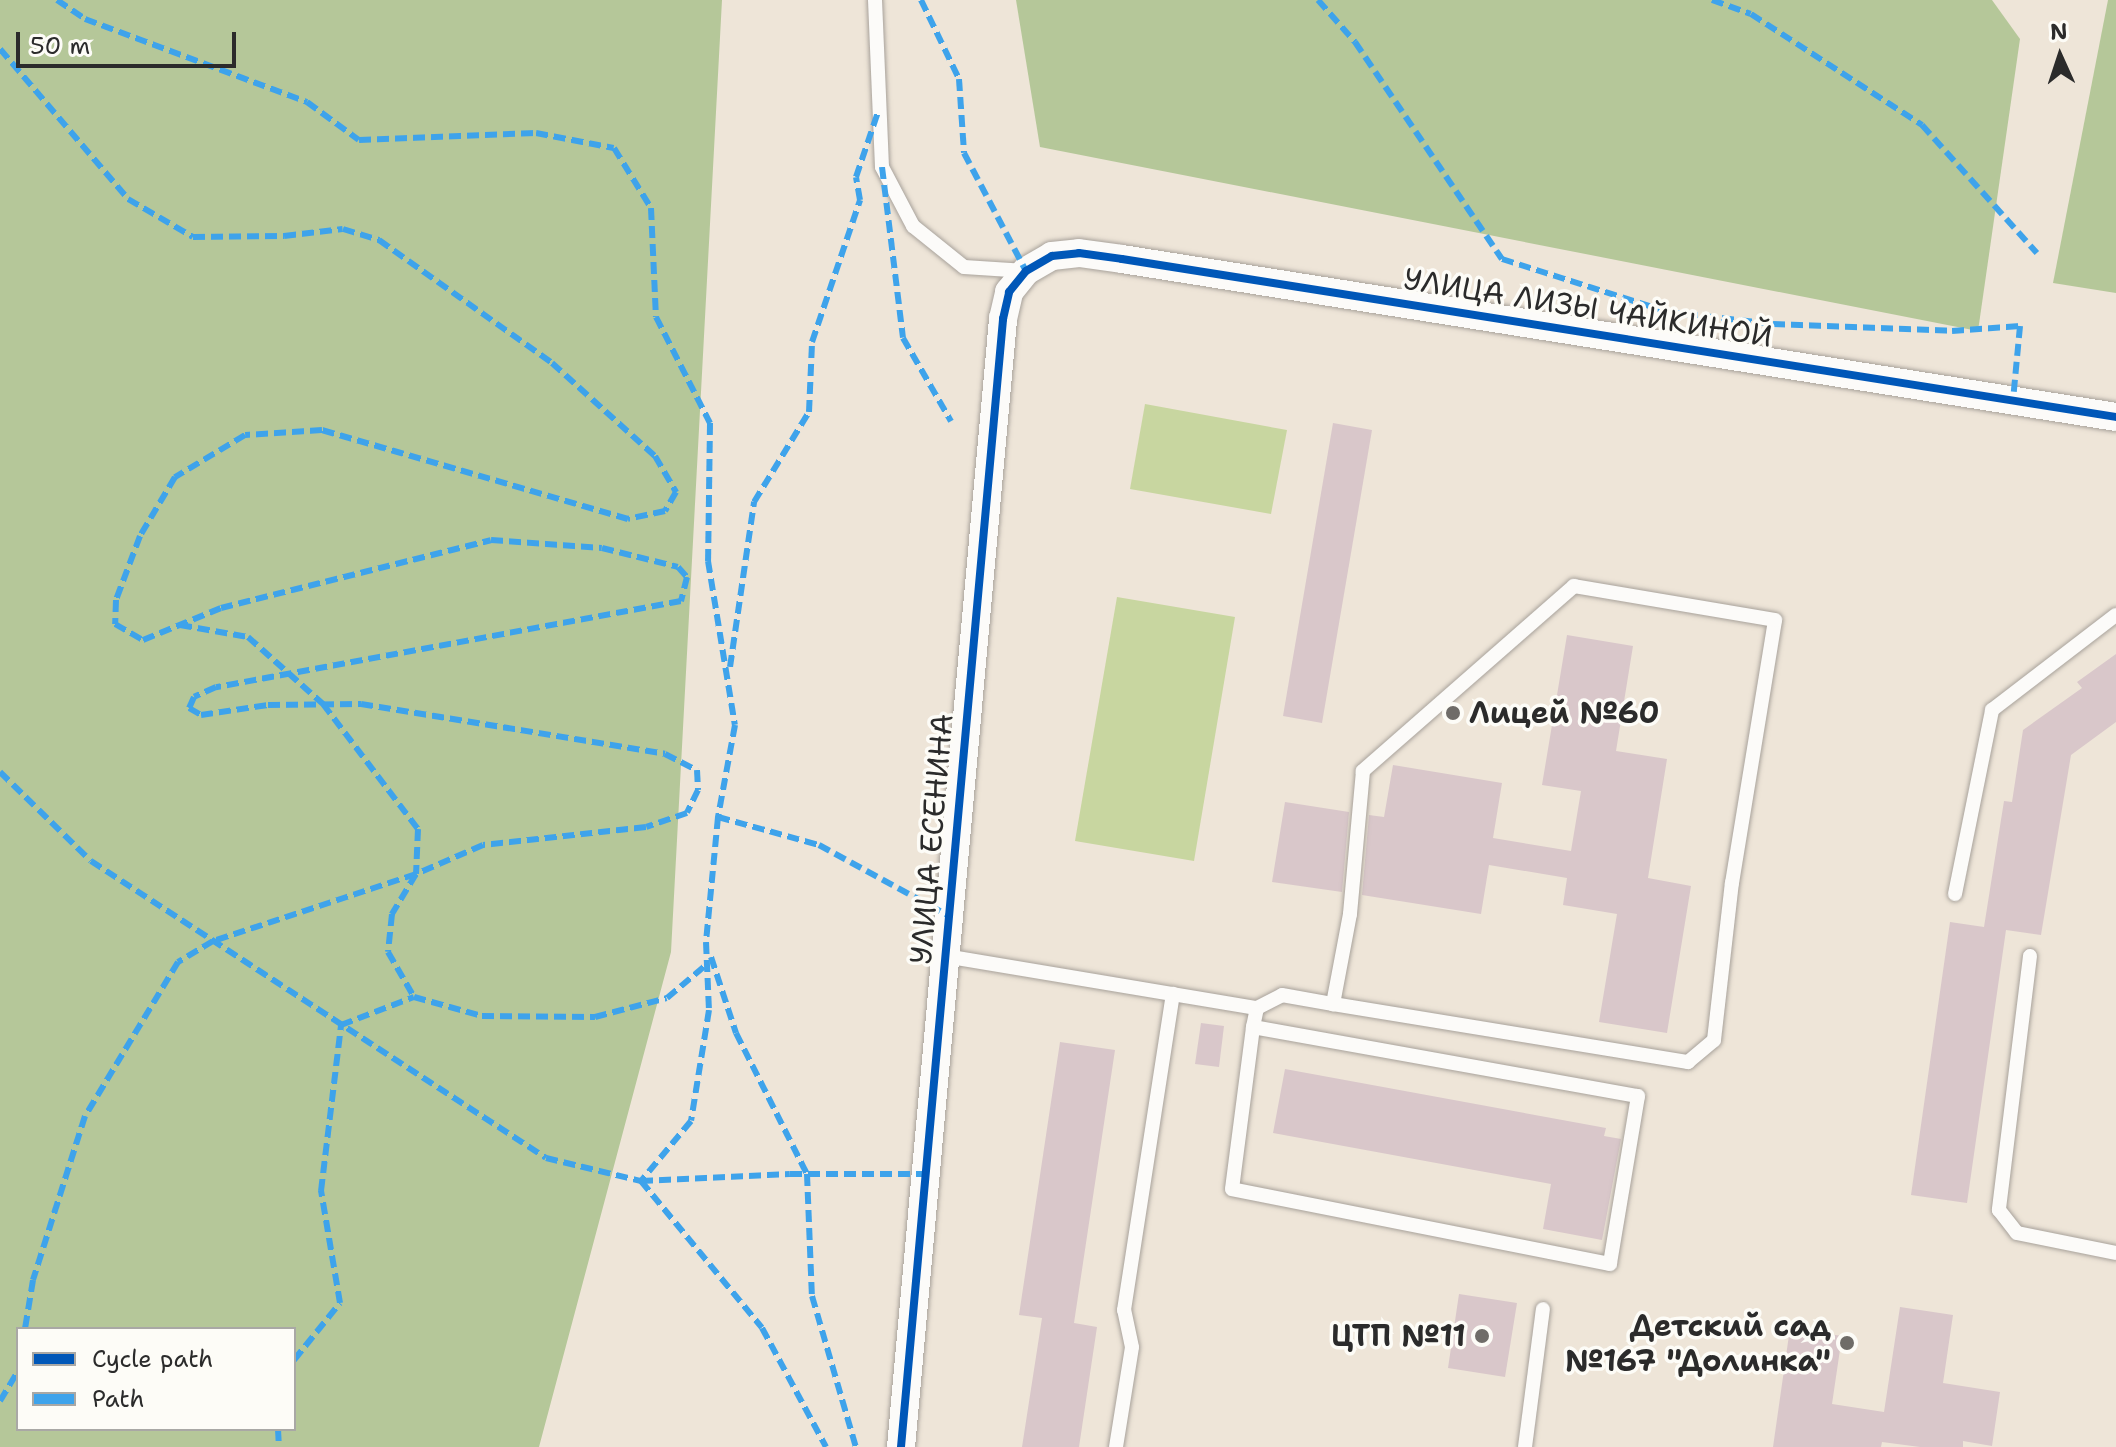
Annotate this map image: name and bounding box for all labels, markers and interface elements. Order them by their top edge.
scale bar [20,16,240,66]
north arrow [2020,16,2100,96]
text: N [2049,17,2068,46]
text: 50 m [30,30,90,62]
street label: УЛИЦА ЛИЗЫ ЧАЙКИНОЙ [1401,261,1775,355]
place label: Лицей №60 [1469,695,1659,731]
marker: Лицей №60 [1444,704,1462,722]
street label: УЛИЦА ЕСЕНИНА [903,712,961,966]
place label: Детский сад №167 "Долинка" [1565,1308,1831,1378]
place label: ЦТП №11 [1331,1318,1466,1354]
legend [16,1327,296,1431]
marker: ЦТП №11 [1473,1327,1491,1345]
marker: Детский сад №167 "Долинка" [1838,1334,1856,1352]
text: Cycle path [92,1343,213,1375]
text: Path [92,1383,144,1415]

